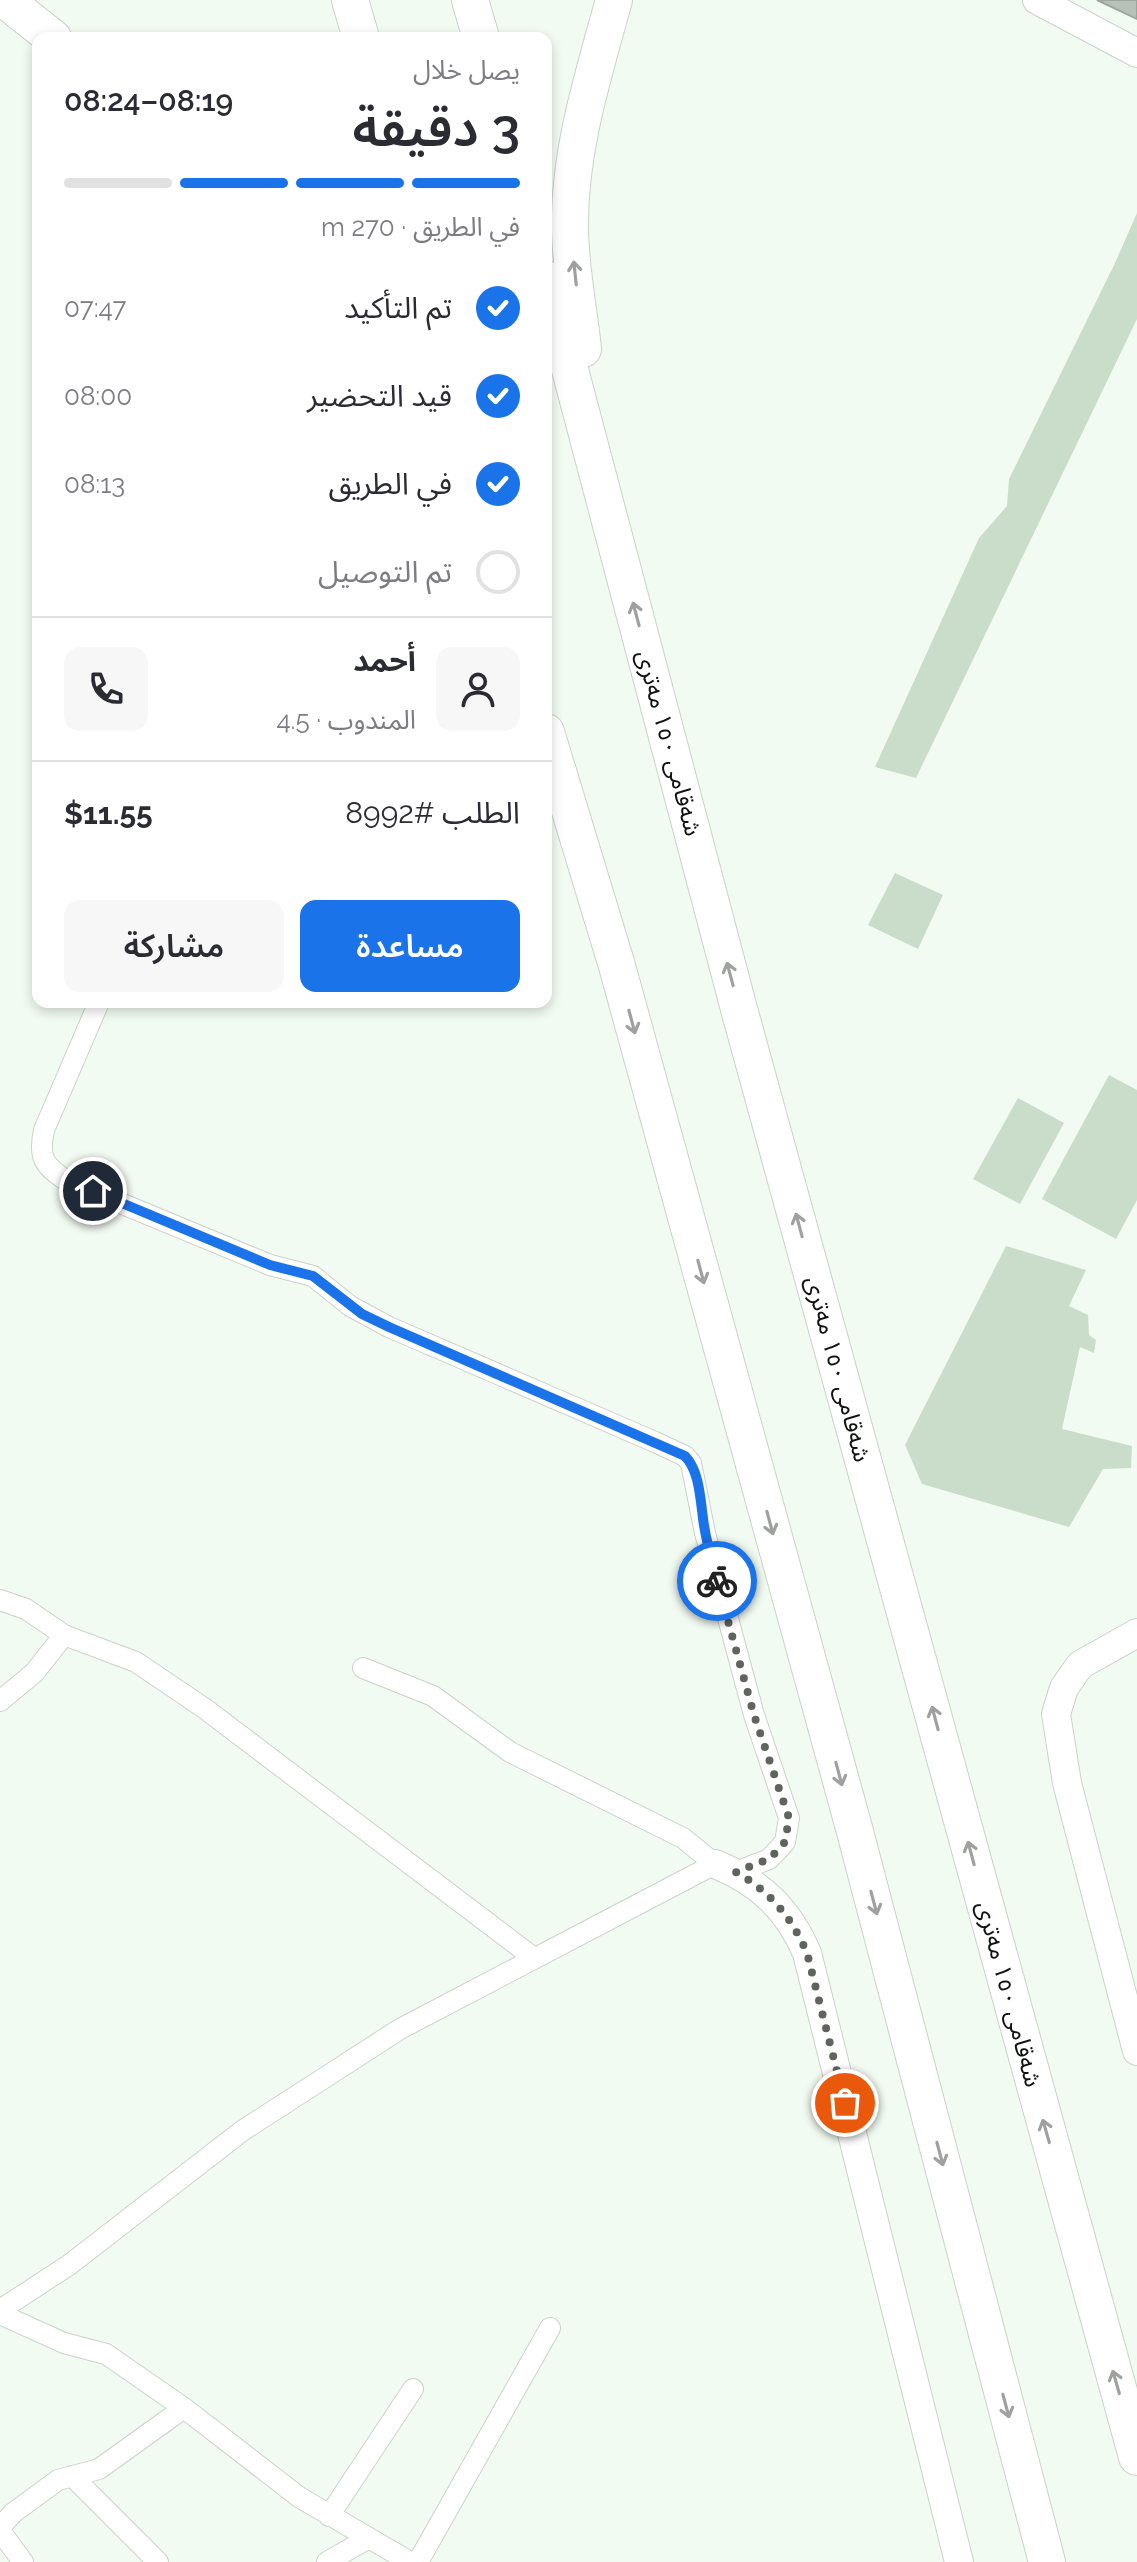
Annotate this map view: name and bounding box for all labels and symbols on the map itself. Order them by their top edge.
one-way arrow [567,260,582,287]
one-way arrow [627,602,642,627]
street label: شەقامی ١٥٠ مەتری [631,647,708,839]
one-way arrow [721,961,736,987]
one-way arrow [625,1008,640,1034]
pin [59,1157,127,1225]
one-way arrow [790,1212,805,1238]
one-way arrow [694,1259,709,1285]
street label: شەقامی ١٥٠ مەتری [800,1273,877,1465]
one-way arrow [763,1510,778,1536]
courier [677,1541,757,1621]
one-way arrow [927,1706,942,1732]
one-way arrow [832,1760,847,1786]
one-way arrow [963,1841,978,1867]
one-way arrow [867,1890,882,1915]
street label: شەقامی ١٥٠ مەتری [971,1898,1048,2090]
pin [811,2069,879,2137]
one-way arrow [1038,2119,1053,2145]
one-way arrow [933,2141,948,2167]
one-way arrow [1108,2369,1123,2395]
one-way arrow [999,2392,1014,2418]

